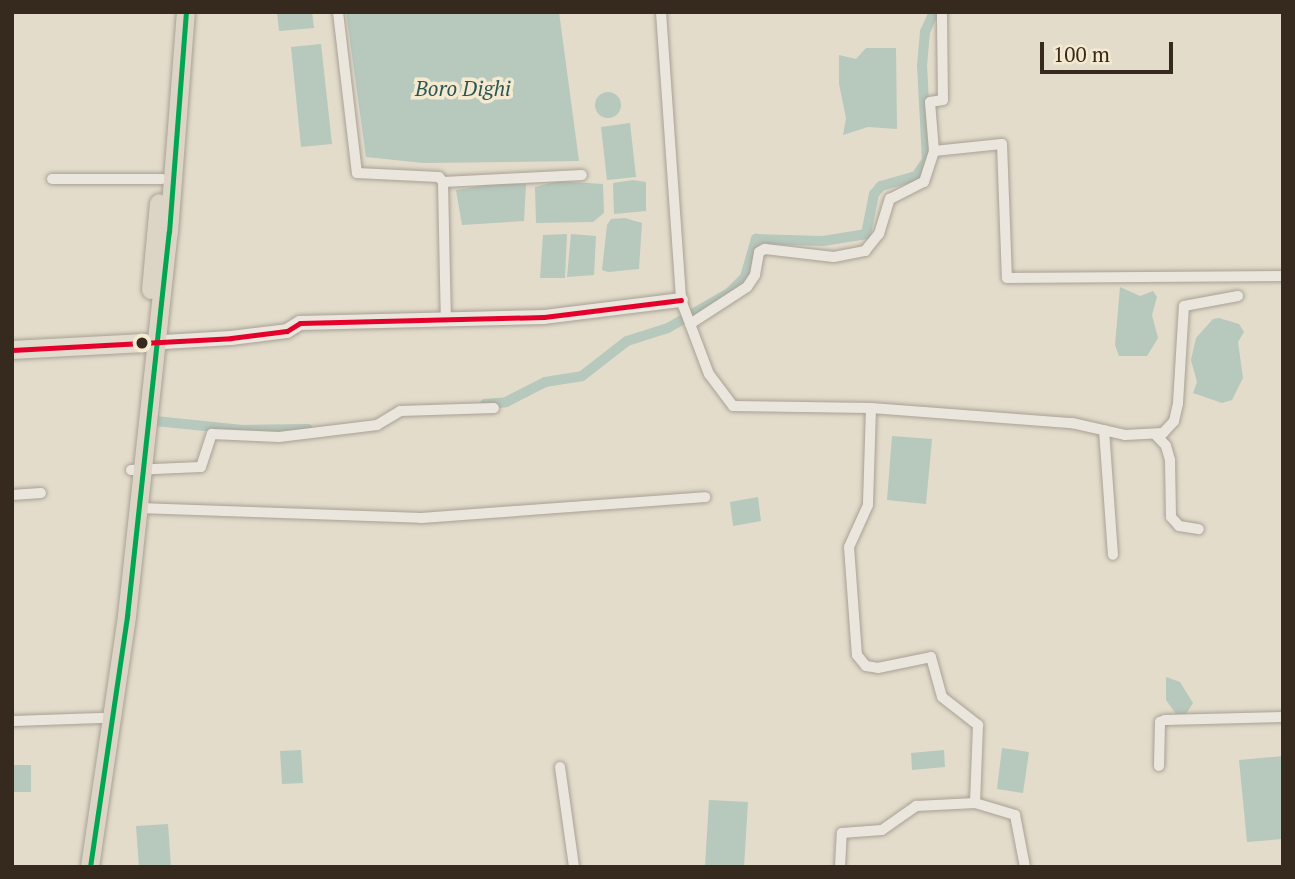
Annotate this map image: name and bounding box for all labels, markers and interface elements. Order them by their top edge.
scale bar [1043,28,1176,72]
text: 100 m [1053,40,1110,68]
water label: Boro Dighi [415,75,511,101]
unlabelled marker [135,336,149,350]

